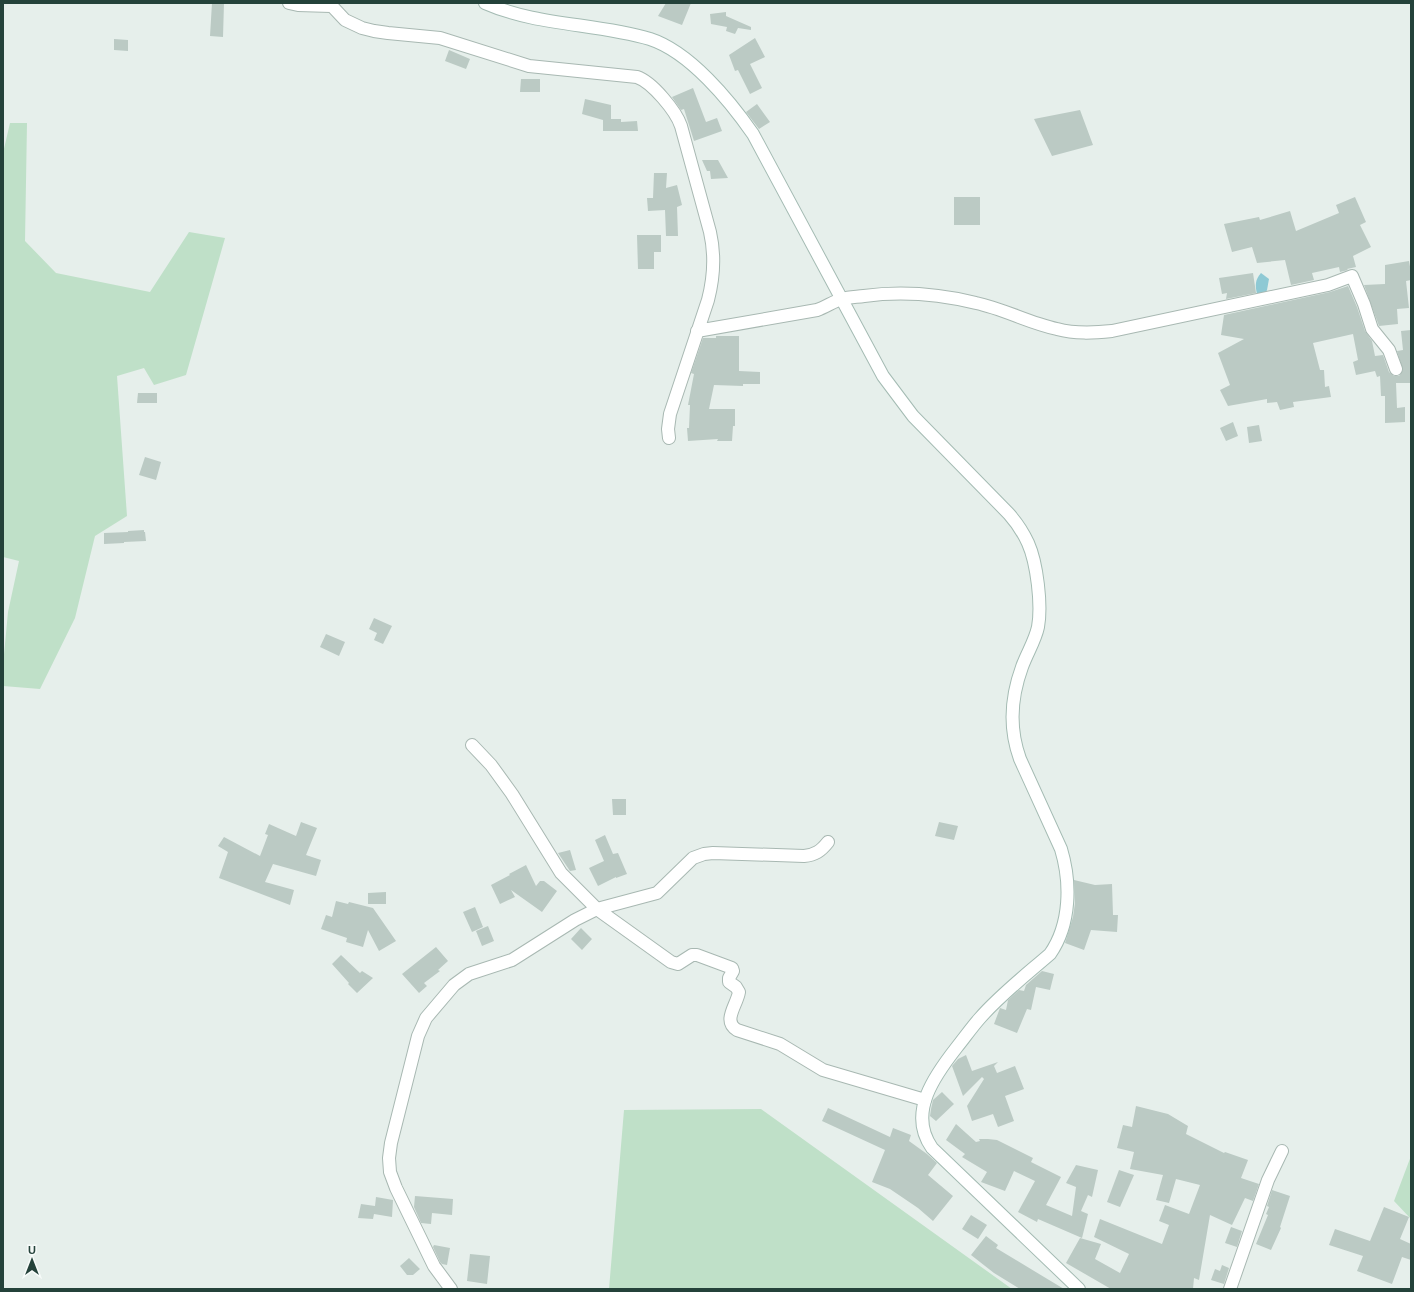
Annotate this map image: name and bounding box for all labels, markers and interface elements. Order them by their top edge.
north arrow [12,1240,52,1280]
text: U [28,1244,36,1256]

